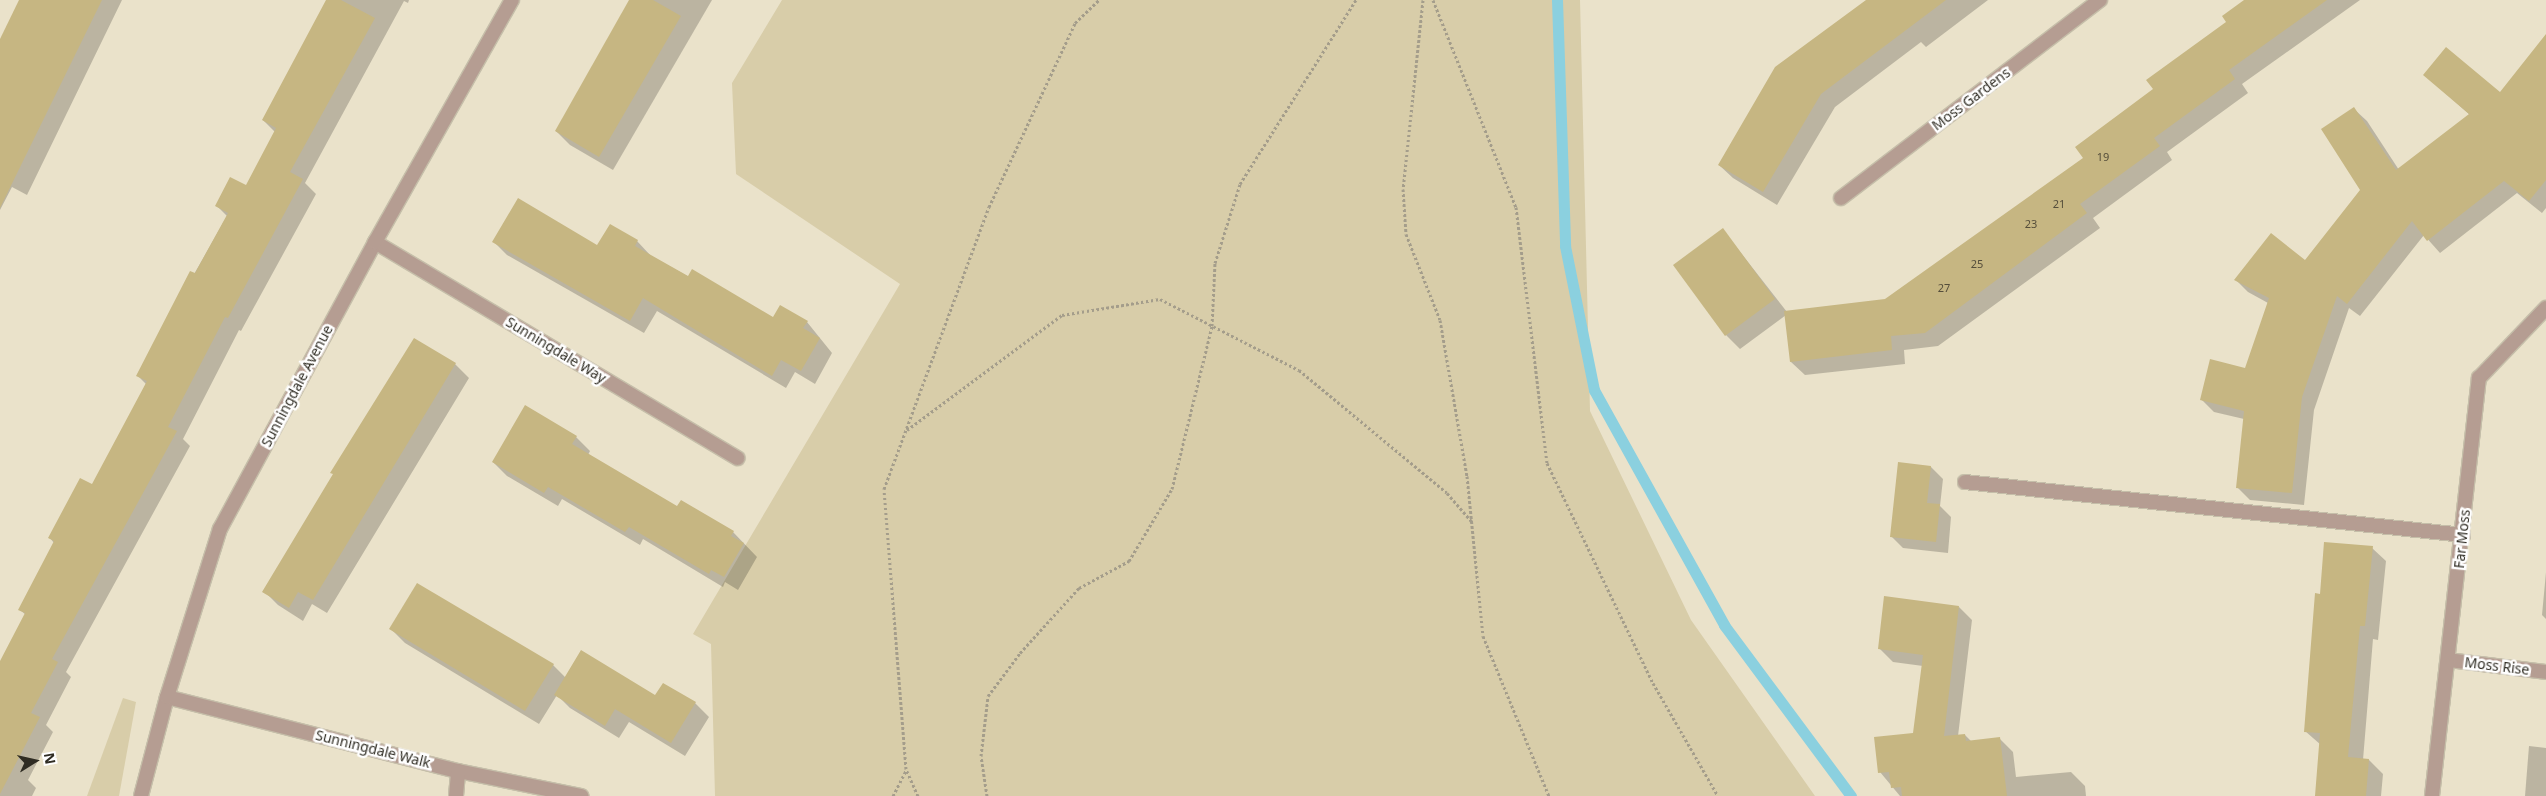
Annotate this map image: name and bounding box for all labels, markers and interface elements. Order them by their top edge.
street label: Moss Gardens [1929,64,2013,134]
house number: 19 [2097,150,2109,164]
house number: 21 [2053,197,2065,211]
house number: 23 [2025,217,2037,231]
house number: 25 [1971,257,1983,271]
house number: 27 [1938,281,1950,295]
street label: Sunningdale Way [503,313,609,387]
street label: Sunningdale Avenue [258,322,336,450]
street label: Far Moss [2451,509,2473,569]
street label: Moss Rise [2464,654,2530,678]
street label: Sunningdale Walk [314,727,432,771]
north arrow [10,736,60,786]
text: N [40,751,61,766]

